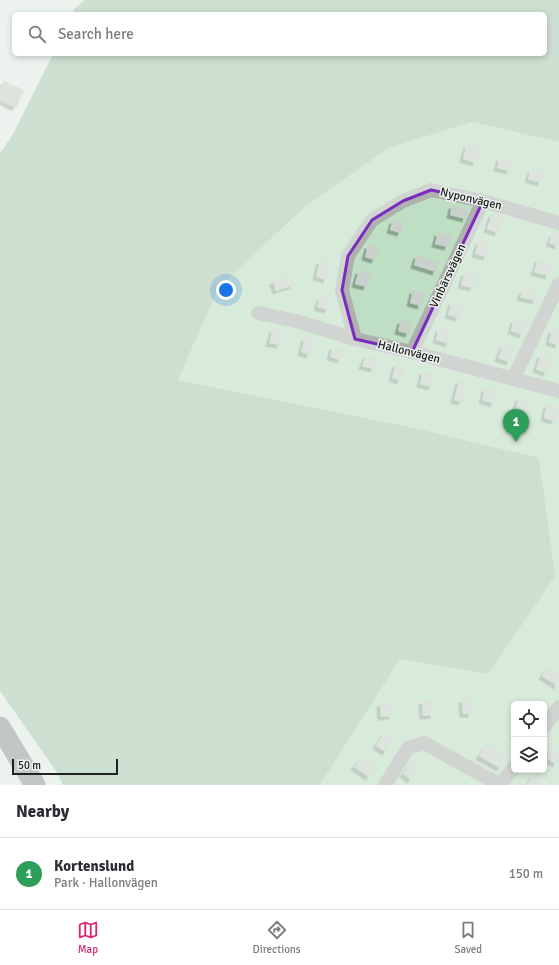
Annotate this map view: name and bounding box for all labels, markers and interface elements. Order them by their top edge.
search box [12,12,547,56]
icon: search [26,23,48,45]
text: Search here [58,25,134,43]
street label: Nyponvägen [439,185,503,213]
street label: Vinbärsvägen [427,241,469,311]
your location [216,280,236,300]
street label: Hallonvägen [376,337,442,367]
pin: 1 [503,409,529,442]
map controls [511,701,547,773]
button: locate [511,701,547,737]
button: layers [511,737,547,773]
scale bar [12,757,118,776]
text: 50 m [18,759,41,772]
text: Nearby [16,801,69,822]
text: Kortenslund [54,857,134,875]
text: 1 [25,866,33,882]
text: 150 m [509,866,543,882]
text: Park · Hallonvägen [54,875,158,891]
tab: Map [77,919,99,956]
tab: Directions [253,919,301,956]
tab: Saved [454,919,482,956]

